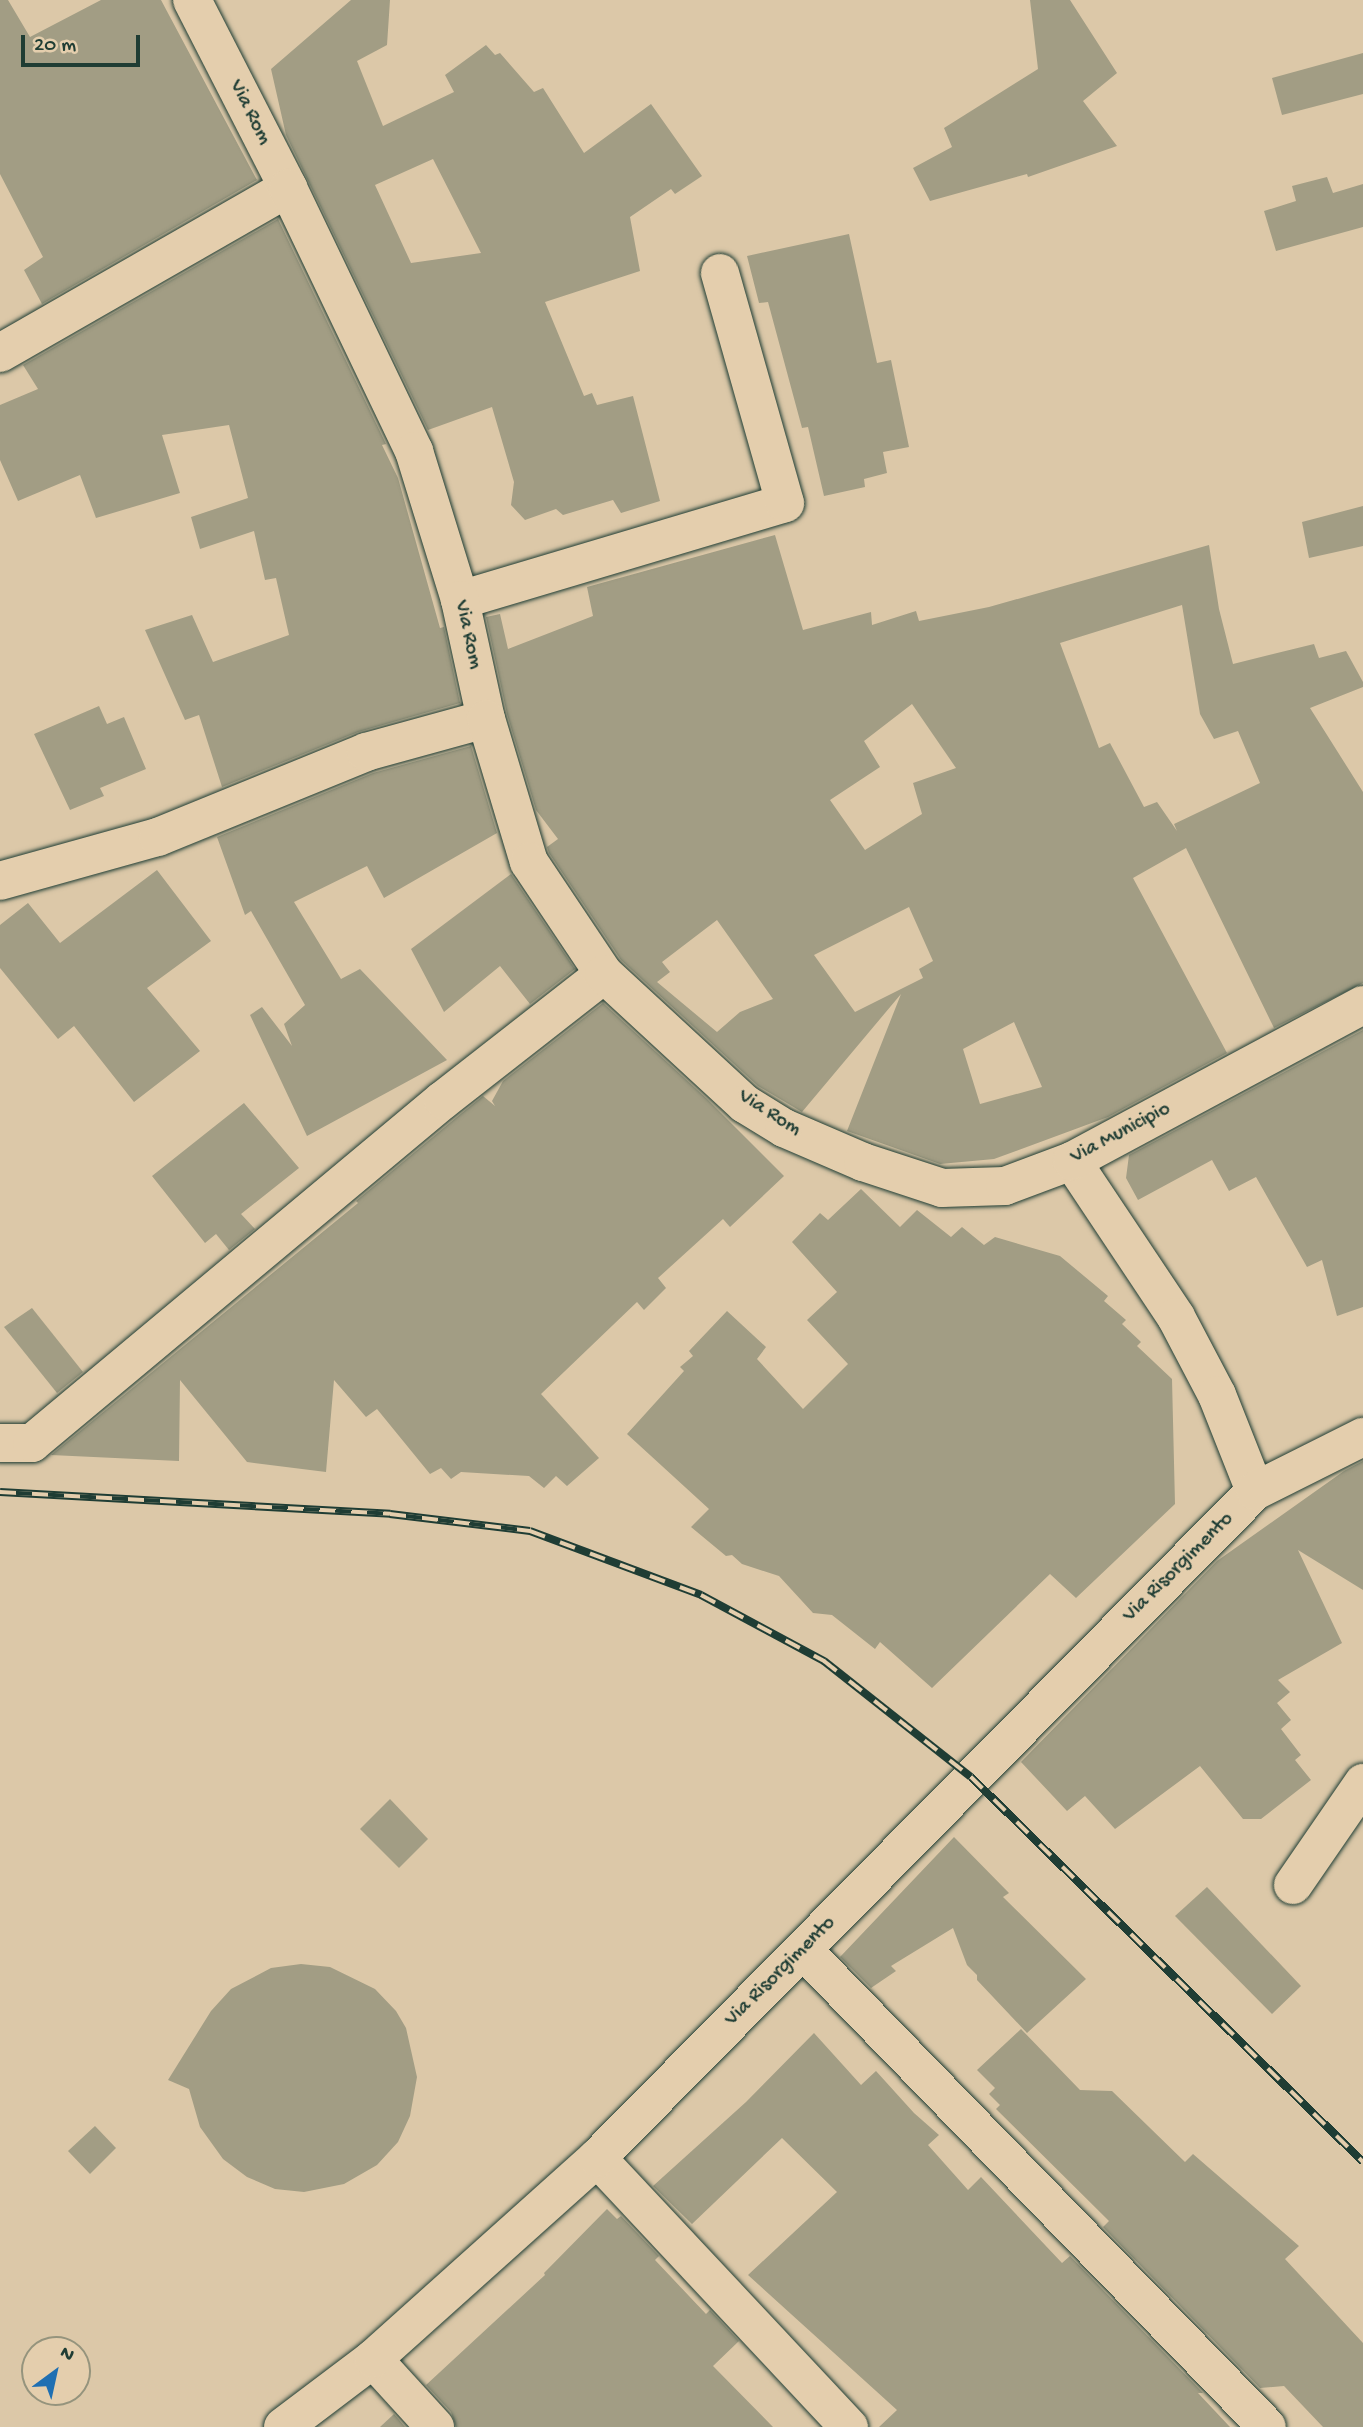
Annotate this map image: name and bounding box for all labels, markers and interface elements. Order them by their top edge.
scale bar [24,21,144,65]
text: 20 m [34,34,76,59]
street label: Via Rom [222,76,276,150]
street label: Via Rom [447,598,487,672]
street label: Via Rom [733,1085,805,1143]
street label: Via Municipio [1067,1097,1175,1171]
street label: Via Risorgimento [1118,1507,1240,1629]
street label: Via Risorgimento [720,1911,842,2033]
north arrow [21,2336,91,2406]
text: N [55,2342,78,2368]

